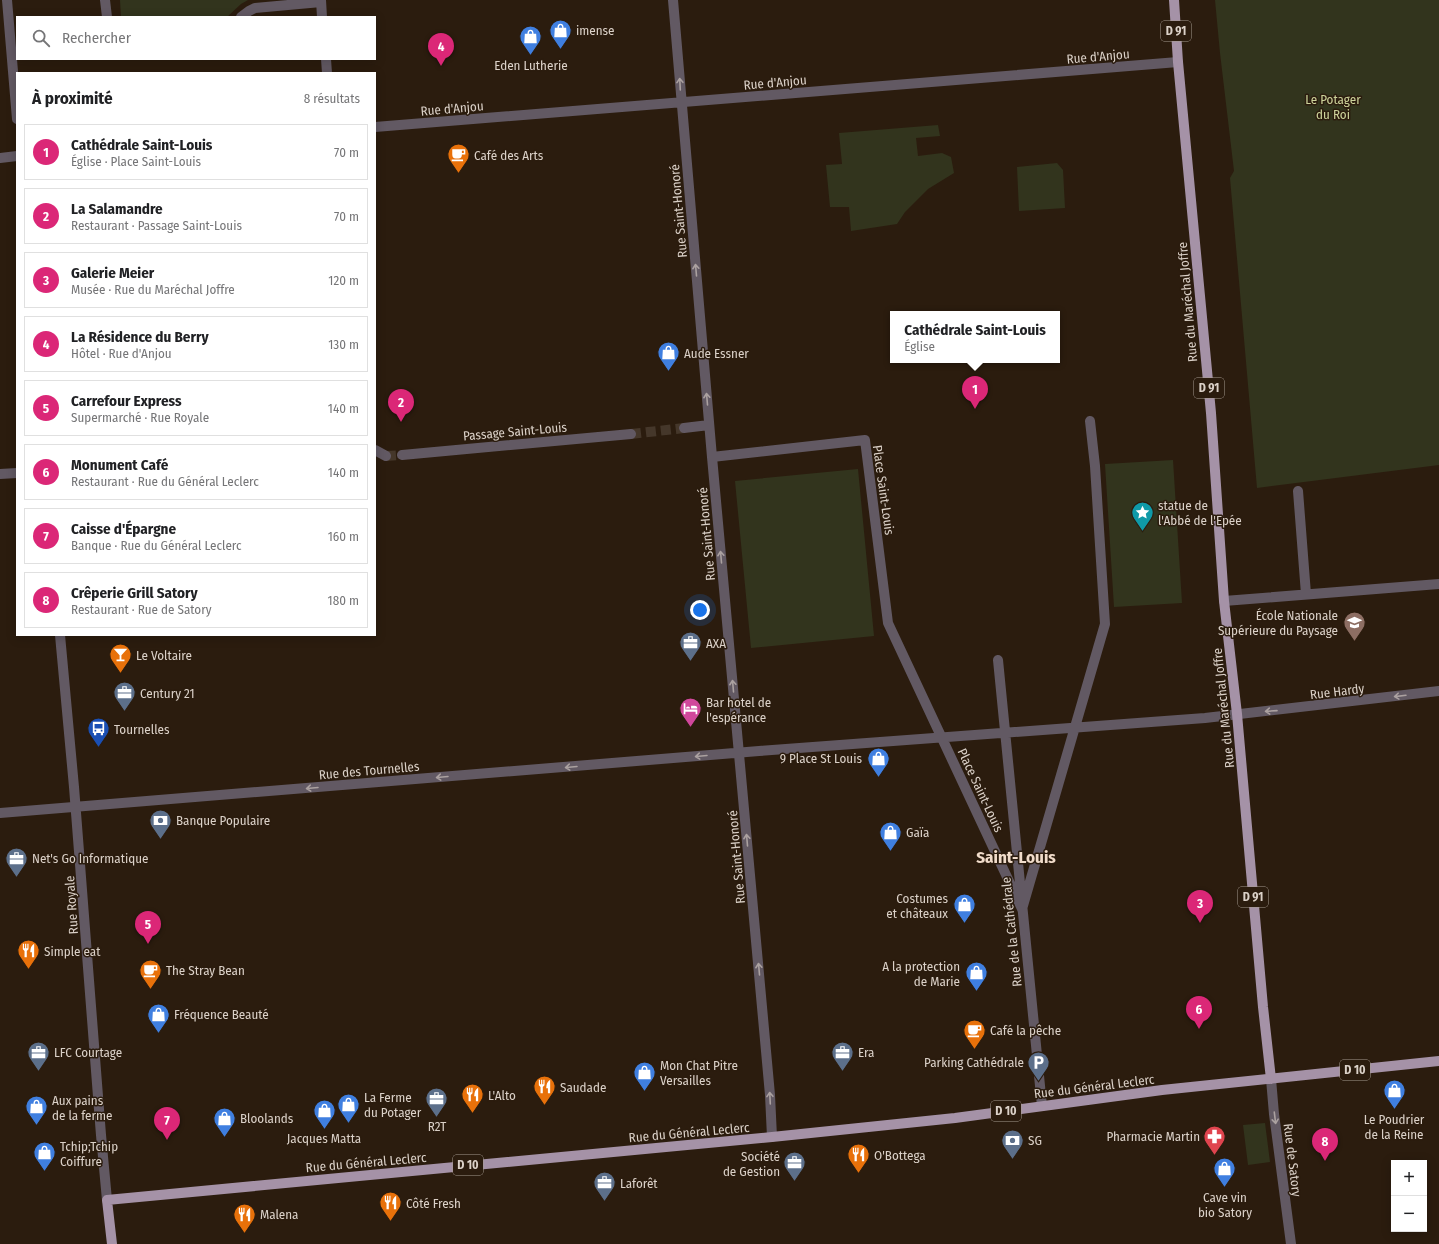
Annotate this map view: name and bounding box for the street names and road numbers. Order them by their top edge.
road number: D 91 [1161,21,1191,41]
street label: Rue d'Anjou [1066,46,1130,67]
street label: Rue d'Anjou [743,72,807,93]
street label: Rue d'Anjou [420,98,484,119]
street label: Rue Saint-Honoré [667,164,690,258]
street label: Rue du Maréchal Joffre [1175,241,1200,363]
road number: D 91 [1194,378,1224,398]
street label: Passage Saint-Louis [462,419,568,444]
street label: Place Saint-Louis [870,444,897,536]
street label: Rue Saint-Honoré [695,487,718,581]
street label: Rue du Maréchal Joffre [1210,647,1237,769]
street label: Rue Hardy [1309,681,1365,702]
street label: Place Saint-Louis [955,746,1007,835]
street label: Rue des Tournelles [318,759,420,782]
street label: Rue Saint-Honoré [725,810,748,904]
street label: Rue Royale [62,875,81,935]
street label: Rue de la Cathédrale [998,876,1025,987]
road number: D 91 [1238,887,1268,907]
road number: D 10 [1340,1060,1370,1080]
street label: Rue du Général Leclerc [1033,1072,1156,1101]
road number: D 10 [991,1101,1021,1121]
street label: Rue du Général Leclerc [628,1120,750,1145]
street label: Rue de Satory [1281,1122,1304,1198]
street label: Rue du Général Leclerc [305,1150,427,1175]
road number: D 10 [453,1155,483,1175]

